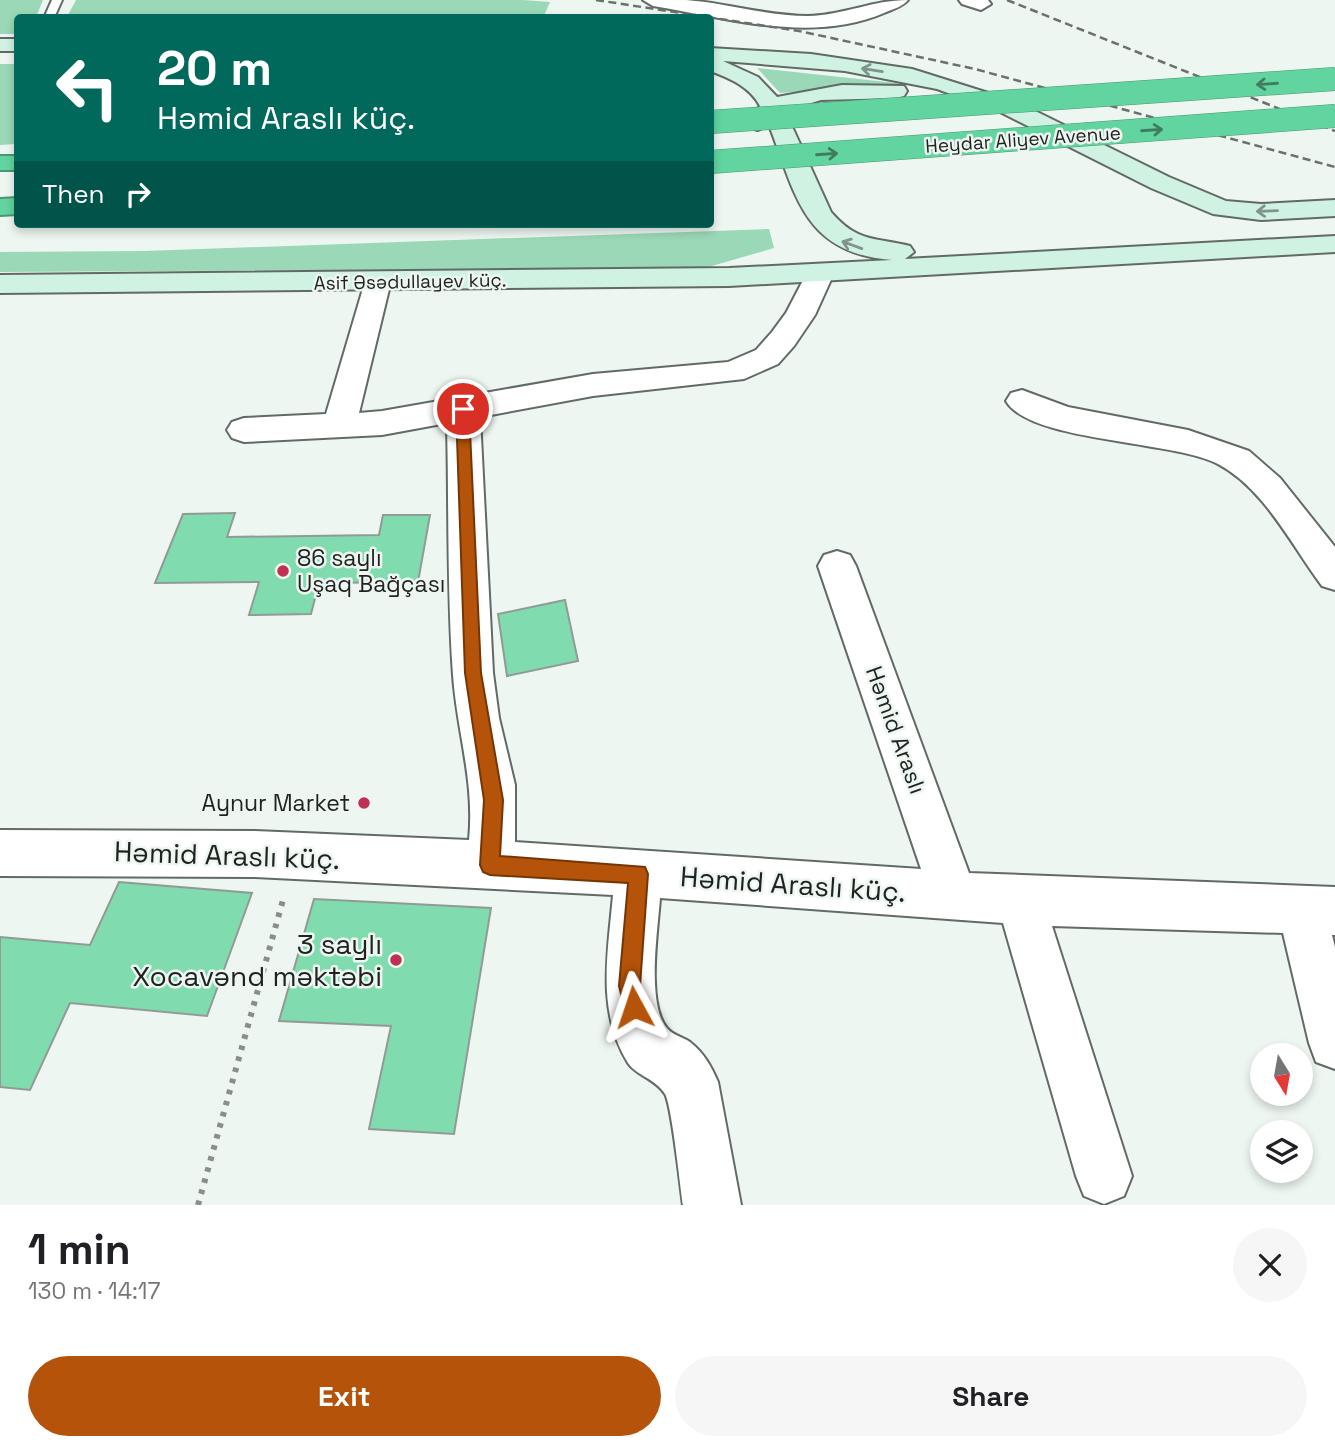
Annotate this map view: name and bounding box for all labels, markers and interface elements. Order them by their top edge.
text: 20 m [157,37,272,99]
icon: left [42,42,133,133]
one-way arrow [861,63,884,76]
one-way arrow [1256,78,1279,91]
text: Həmid Araslı küç. [157,98,415,138]
street label: Heydar Aliyev Avenue [924,120,1122,159]
one-way arrow [1140,123,1163,136]
one-way arrow [816,147,838,160]
icon: right [119,175,157,213]
text: Then [42,177,105,211]
one-way arrow [1256,205,1279,218]
one-way arrow [842,238,864,250]
street label: Asif Əsədullayev küç. [313,267,507,296]
pin [433,379,493,439]
icon: arrive [444,390,482,428]
place label: 86 saylı Uşaq Bağçası [297,543,446,599]
marker: 86 saylı Uşaq Bağçası [275,563,291,579]
street label: Həmid Araslı [859,662,933,798]
place label: Aynur Market [202,788,350,818]
marker: Aynur Market [356,795,372,811]
street label: Həmid Araslı küç. [113,833,341,877]
street label: Həmid Araslı küç. [679,858,907,910]
place label: 3 saylı Xocavənd məktəbi [132,926,382,994]
marker: 3 saylı Xocavənd məktəbi [388,952,404,968]
position arrow [597,970,671,1044]
north arrow [1250,1043,1312,1106]
map controls [1250,1043,1313,1183]
button: layers [1250,1120,1313,1183]
text: 1 min [28,1223,131,1276]
button: close [1233,1228,1307,1302]
text: 130 m · 14:17 [28,1276,160,1306]
button: Exit [28,1356,661,1436]
button: Share [675,1356,1307,1436]

